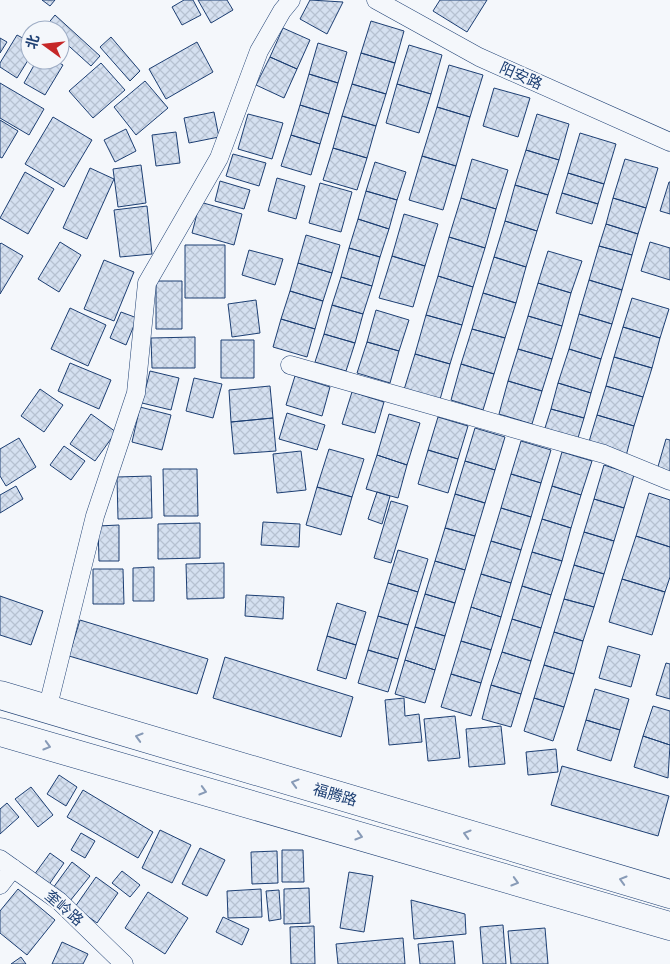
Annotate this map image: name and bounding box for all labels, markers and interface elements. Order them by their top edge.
north arrow [20,20,70,70]
text: 北 [23,33,43,51]
street label: 阳安路 [496,59,545,94]
one-way arrow [135,733,144,743]
one-way arrow [42,740,50,750]
one-way arrow [291,779,299,789]
street label: 福腾路 [311,780,359,811]
one-way arrow [198,785,207,796]
one-way arrow [464,830,472,840]
one-way arrow [354,831,363,841]
one-way arrow [510,876,519,886]
one-way arrow [620,876,628,886]
street label: 奎岭路 [40,886,87,930]

